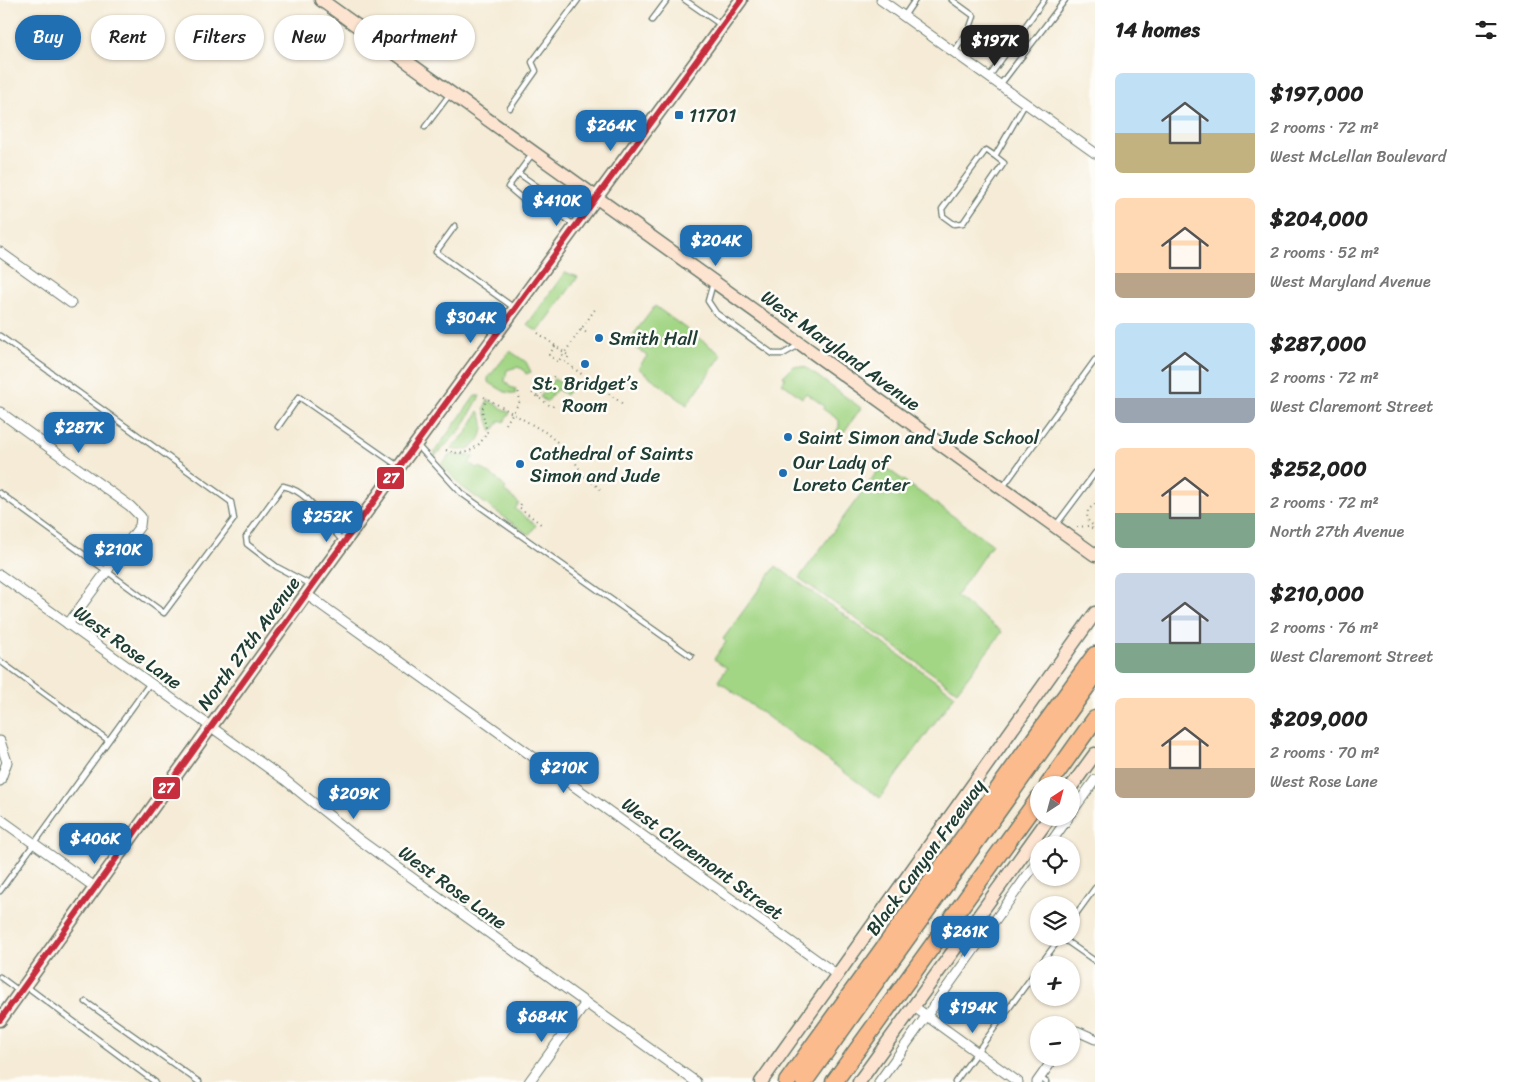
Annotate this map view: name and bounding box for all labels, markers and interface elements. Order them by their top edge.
text: 14 homes [1115,11,1200,49]
chip: Buy [15,15,81,60]
chip: Rent [91,15,165,60]
chip: Filters [175,15,264,60]
chip: New [274,15,344,60]
chip: Apartment [354,15,475,60]
icon: filters [1472,16,1500,44]
pin: $197K [960,24,1030,67]
text: $197K [972,26,1018,55]
text: $197,000 [1270,75,1364,113]
icon: home [1155,93,1215,153]
place label: 11701 [689,99,736,132]
marker: 11701 [673,109,685,121]
pin: $264K [576,110,646,152]
text: $264K [587,111,635,140]
text: 2 rooms · 72 m² [1270,113,1379,142]
text: West McLellan Boulevard [1270,142,1446,171]
pin: $410K [522,184,592,227]
text: $410K [533,186,581,215]
text: $204,000 [1270,200,1368,238]
icon: home [1155,218,1215,278]
pin: $204K [681,224,751,267]
text: $204K [691,226,741,255]
text: 2 rooms · 52 m² [1270,238,1379,267]
text: West Maryland Avenue [1270,267,1431,296]
street label: West Maryland Avenue [754,281,928,420]
pin: $304K [436,302,506,344]
text: $304K [446,303,496,332]
place label: Smith Hall [609,322,698,355]
text: $287,000 [1270,325,1366,363]
marker: Smith Hall [593,332,605,344]
icon: home [1155,343,1215,403]
marker: St. Bridget’s Room [579,358,591,370]
text: 2 rooms · 72 m² [1270,363,1379,392]
place label: St. Bridget’s Room [532,367,638,422]
text: West Claremont Street [1270,392,1433,421]
pin: $287K [44,412,114,454]
text: $287K [55,413,103,442]
place label: Saint Simon and Jude School [798,421,1040,454]
marker: Saint Simon and Jude School [782,431,794,443]
place label: Cathedral of Saints Simon and Jude [530,437,693,492]
place label: Our Lady of Loreto Center [793,446,911,501]
text: $252,000 [1270,450,1367,488]
marker: Cathedral of Saints Simon and Jude [514,458,526,470]
line badge: 27 [376,466,405,490]
text: 27 [382,466,400,491]
marker: Our Lady of Loreto Center [777,467,789,479]
icon: home [1155,468,1215,528]
text: 2 rooms · 72 m² [1270,488,1379,517]
pin: $252K [292,500,362,543]
text: $252K [303,502,351,531]
text: North 27th Avenue [1270,517,1404,546]
pin: $210K [83,534,153,576]
text: $210K [95,535,141,564]
street label: North 27th Avenue [188,569,309,717]
text: $210,000 [1270,575,1364,613]
icon: home [1155,593,1215,653]
street label: West Rose Lane [66,596,189,698]
text: 2 rooms · 76 m² [1270,613,1379,642]
text: West Claremont Street [1270,642,1433,671]
text: $209,000 [1270,700,1368,738]
icon: home [1155,718,1215,778]
text: 2 rooms · 70 m² [1270,738,1380,767]
pin: $210K [529,752,599,794]
text: $210K [541,753,587,782]
text: West Rose Lane [1270,767,1378,796]
street label: Black Canyon Freeway [857,771,994,943]
line badge: 27 [152,776,181,800]
text: 27 [157,776,175,801]
north arrow [1030,776,1080,826]
map controls [1030,776,1080,1066]
pin: $209K [319,778,389,820]
text: $209K [329,779,379,808]
street label: West Claremont Street [615,788,791,929]
pin: $406K [60,822,130,865]
text: $406K [70,824,120,853]
street label: West Rose Lane [391,836,514,938]
button: locate [1030,836,1080,886]
button: layers [1030,896,1080,946]
pin: $261K [930,916,1000,958]
text: $261K [942,917,988,946]
button: + [1030,956,1080,1006]
pin: $194K [938,992,1008,1034]
text: $194K [949,993,997,1022]
pin: $684K [507,1000,577,1043]
text: $684K [517,1002,567,1031]
button: − [1030,1016,1080,1066]

